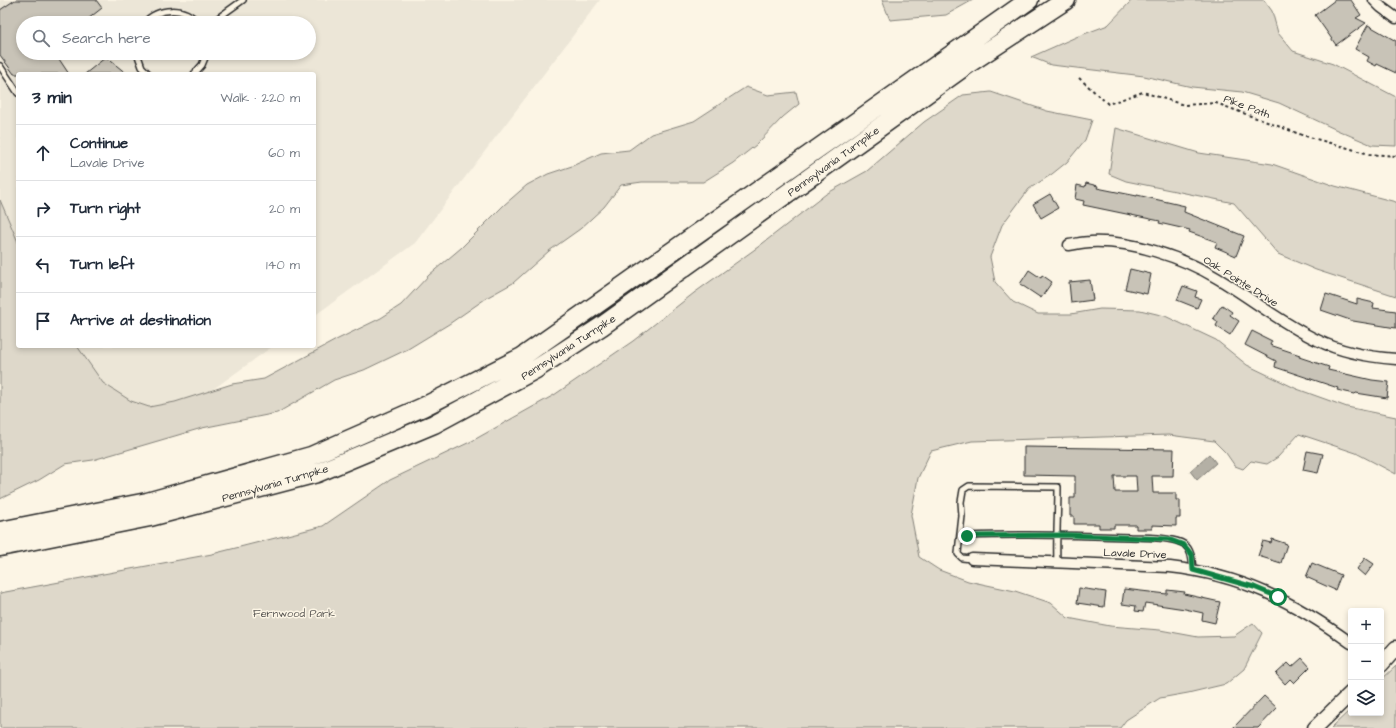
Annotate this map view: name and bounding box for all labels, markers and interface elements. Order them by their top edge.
search box [16,16,316,60]
icon: search [30,27,52,49]
text: Search here [62,28,151,49]
text: 3 min [32,86,72,110]
text: Walk · 220 m [220,89,300,107]
street label: Pike Path [1222,91,1273,122]
street label: Pennsylvania Turnpike [784,123,883,201]
text: Continue [70,133,128,154]
icon: ahead [32,142,54,164]
text: 60 m [268,144,300,162]
text: Lavale Drive [70,154,145,172]
icon: right [32,198,54,220]
text: Turn right [70,198,141,219]
text: 20 m [269,200,300,218]
street label: Oak Pointe Drive [1200,252,1281,311]
icon: left [32,254,54,276]
text: Turn left [70,254,134,275]
text: 140 m [266,256,300,274]
icon: arrive [32,310,54,332]
text: Arrive at destination [70,310,211,331]
street label: Pennsylvania Turnpike [518,311,619,385]
street label: Pennsylvania Turnpike [220,461,331,507]
route end [958,527,976,545]
street label: Lavale Drive [1103,545,1167,562]
route start [1269,588,1287,606]
park label: Fernwood Park [253,606,335,621]
map controls [1348,608,1384,716]
button: + [1348,608,1384,644]
button: − [1348,644,1384,680]
button: layers [1348,680,1384,716]

